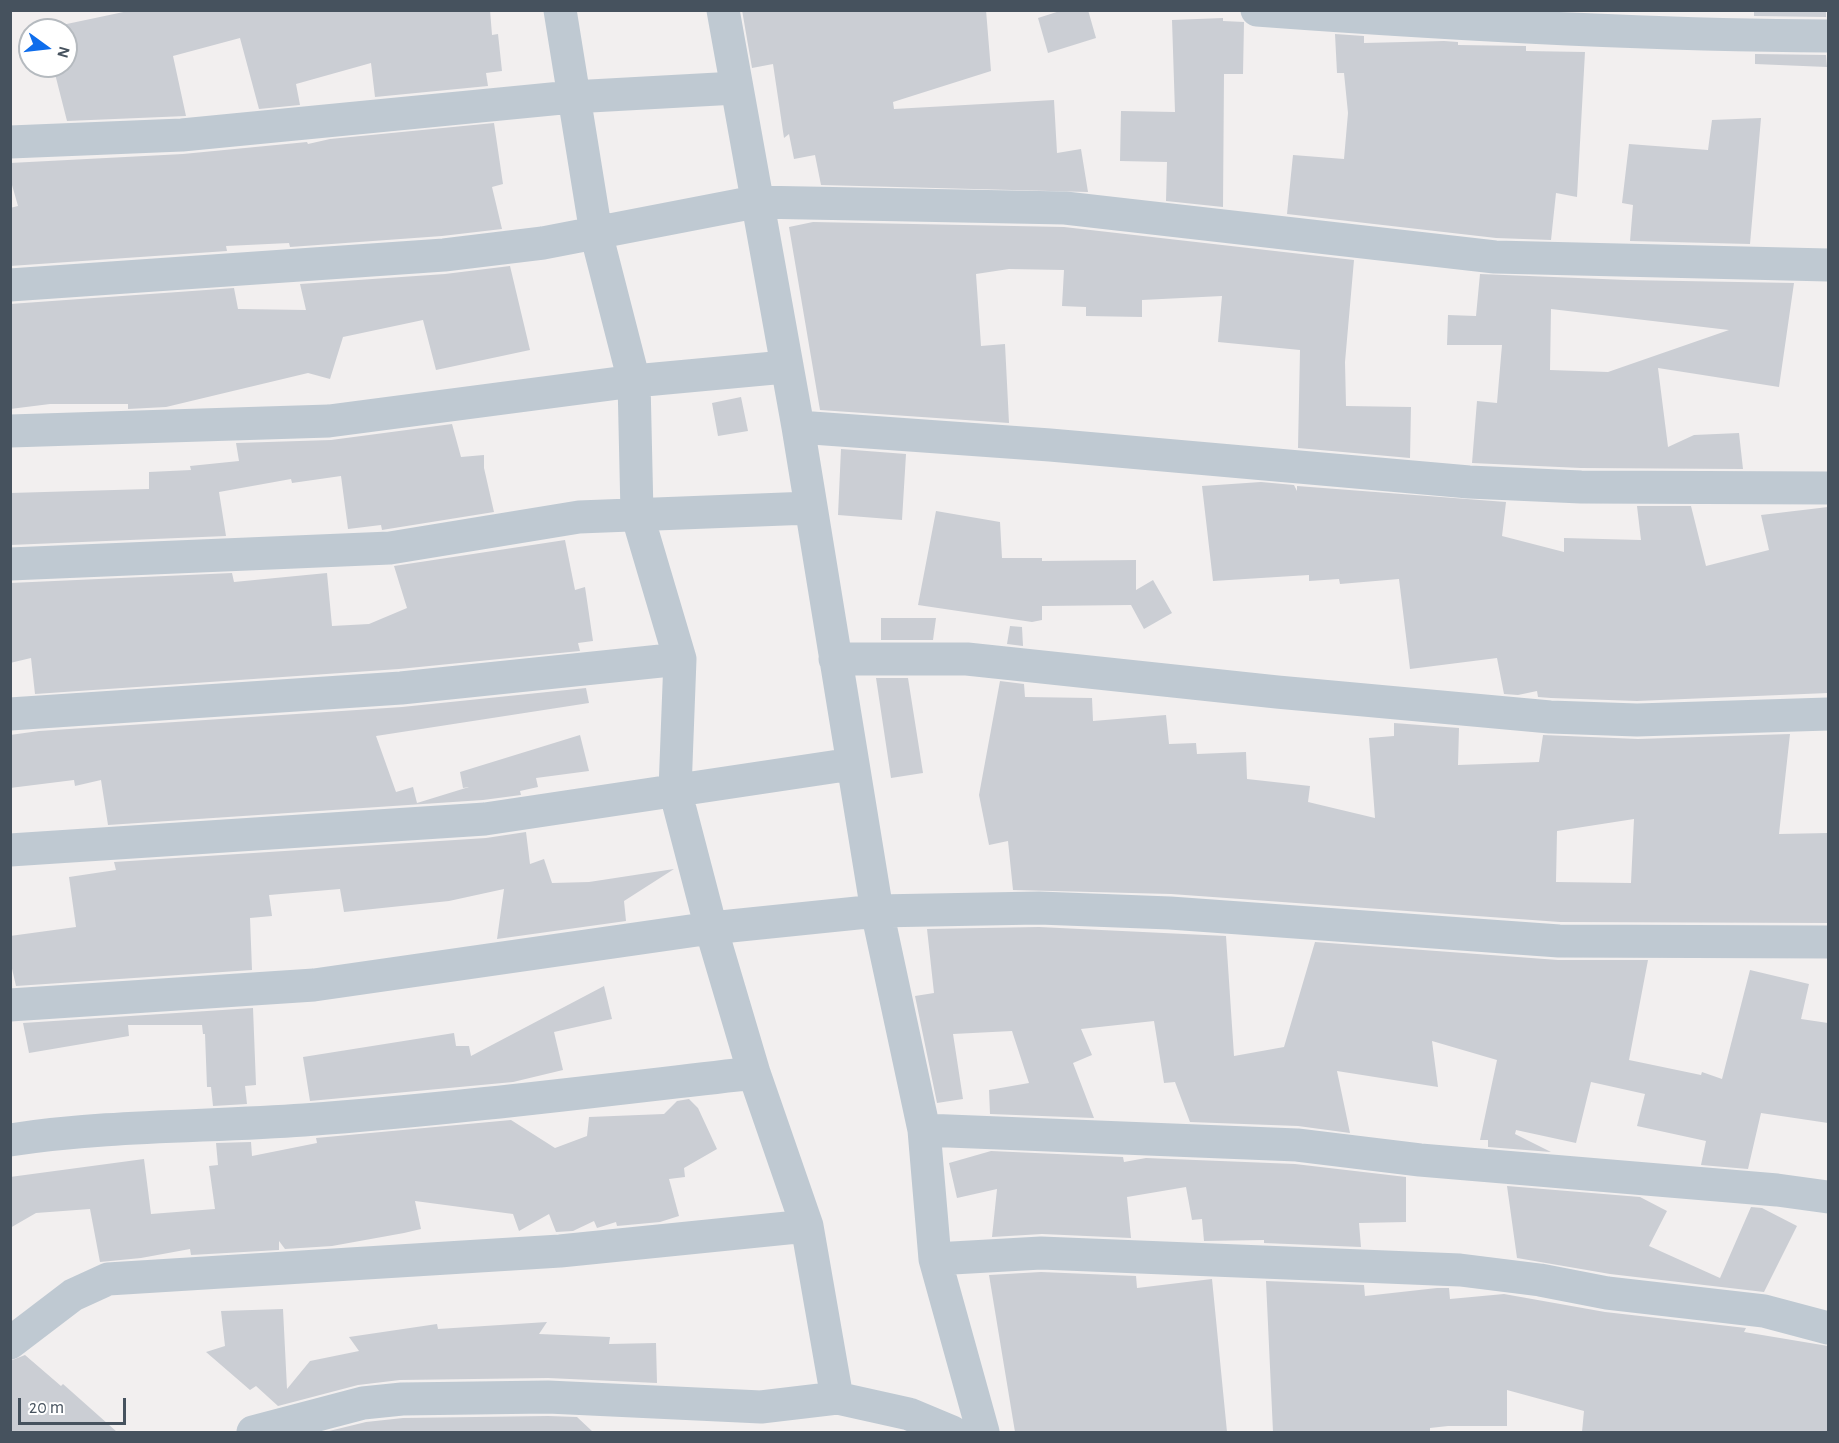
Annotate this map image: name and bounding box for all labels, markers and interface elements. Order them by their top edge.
north arrow [18,18,78,78]
text: N [54,45,73,60]
scale bar [21,1386,129,1424]
text: 20 m [29,1399,64,1417]

